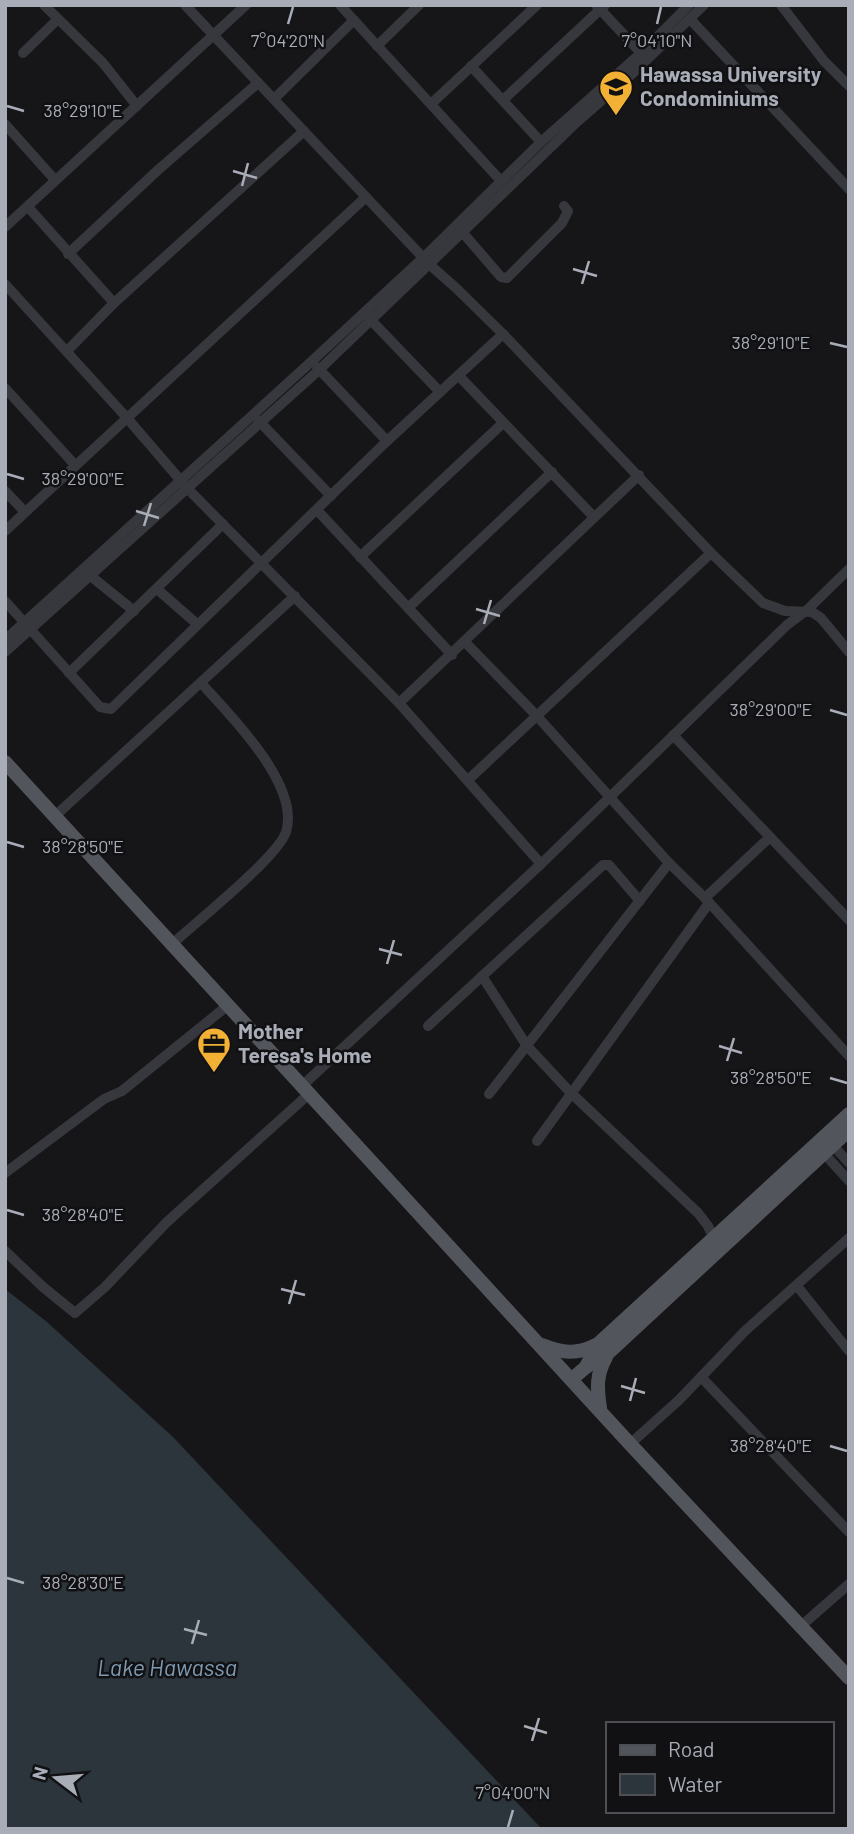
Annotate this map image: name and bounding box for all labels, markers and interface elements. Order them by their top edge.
text: 7°04'20"N [251,29,325,51]
text: 7°04'10"N [622,29,692,51]
place label: Hawassa University Condominiums [640,61,822,110]
school or university icon: Hawassa University Condominiums [597,68,635,117]
text: 38°29'10"E [43,99,123,121]
text: 38°29'10"E [731,331,811,353]
text: 38°29'00"E [42,467,124,489]
text: 38°29'00"E [730,698,812,720]
text: 38°28'50"E [42,835,124,857]
place label: Mother Teresa's Home [238,1018,372,1067]
office icon: Mother Teresa's Home [195,1025,233,1074]
text: 38°28'50"E [730,1066,812,1088]
text: 38°28'40"E [42,1203,124,1225]
text: 38°28'40"E [730,1434,812,1456]
text: 38°28'30"E [42,1571,124,1593]
water label: Lake Hawassa [97,1653,237,1681]
legend [606,1722,833,1813]
text: Road [668,1736,714,1761]
north arrow [21,1743,91,1813]
text: N [26,1764,52,1782]
text: Water [668,1771,723,1796]
text: 7°04'00"N [476,1781,550,1803]

